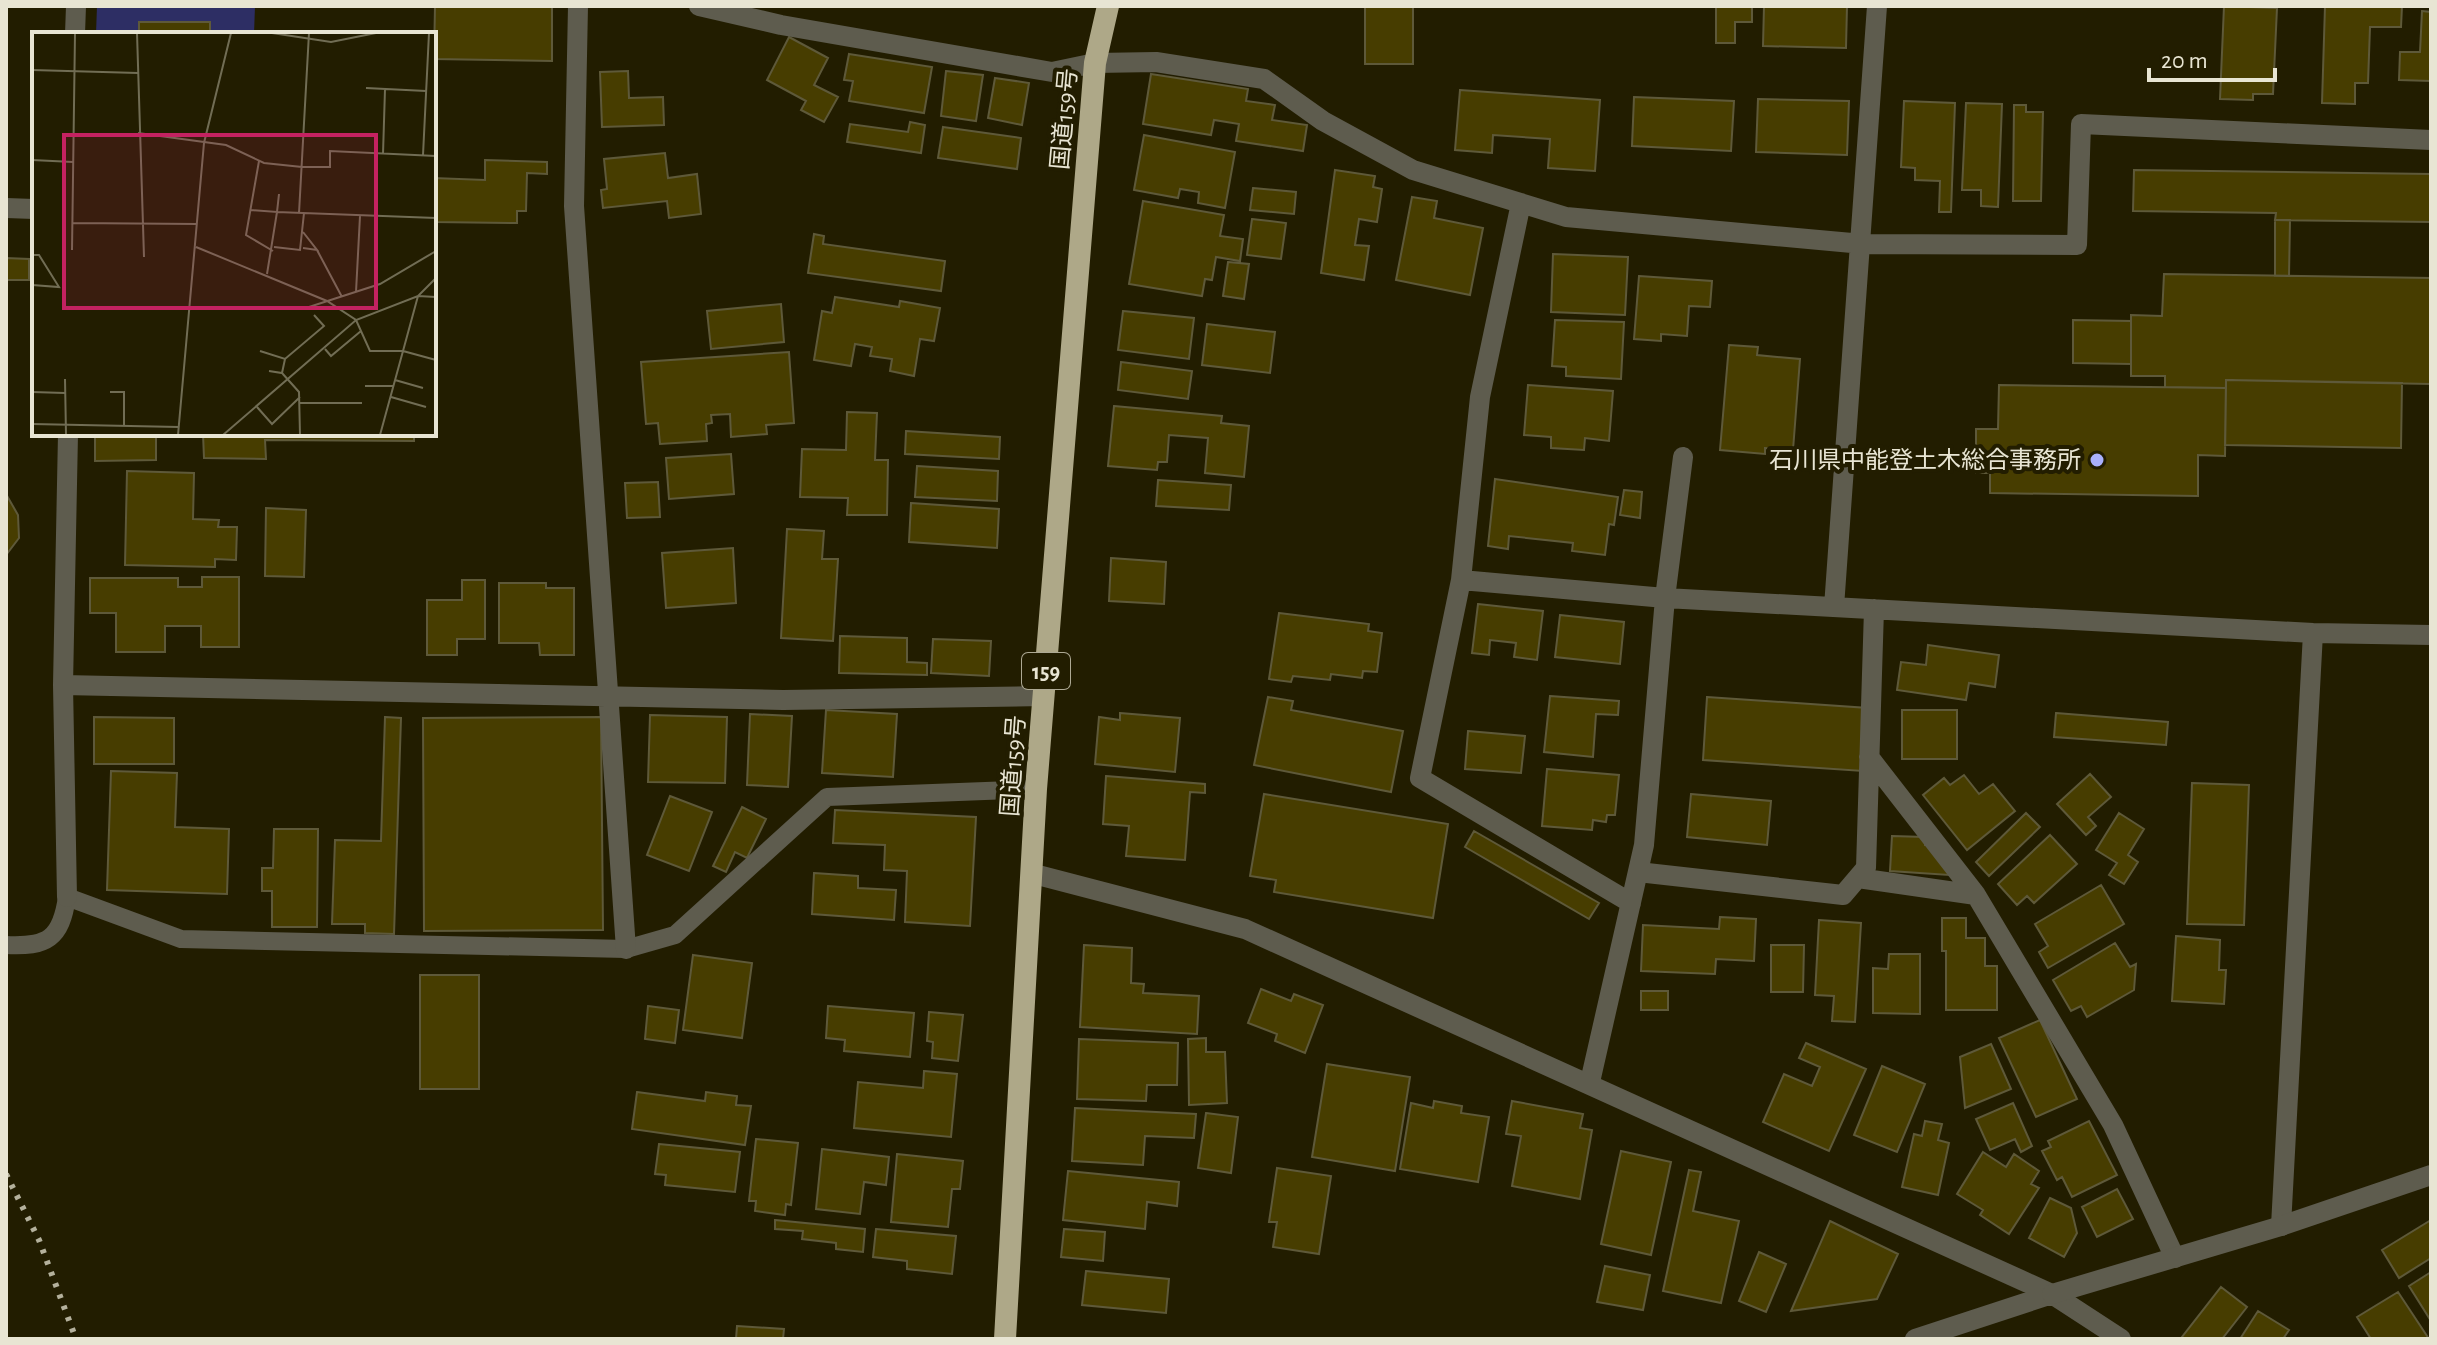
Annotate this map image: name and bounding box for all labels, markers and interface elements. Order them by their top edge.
inset map [32,32,436,436]
scale bar [2149,32,2275,82]
text: 20 m [2161,49,2208,73]
street label: 国道159号 [1047,67,1081,171]
place label: 石川県中能登土木総合事務所 [1769,447,2081,473]
marker: 石川県中能登土木総合事務所 [2088,451,2106,469]
road number: 159 [1022,653,1070,689]
street label: 国道159号 [996,714,1030,818]

